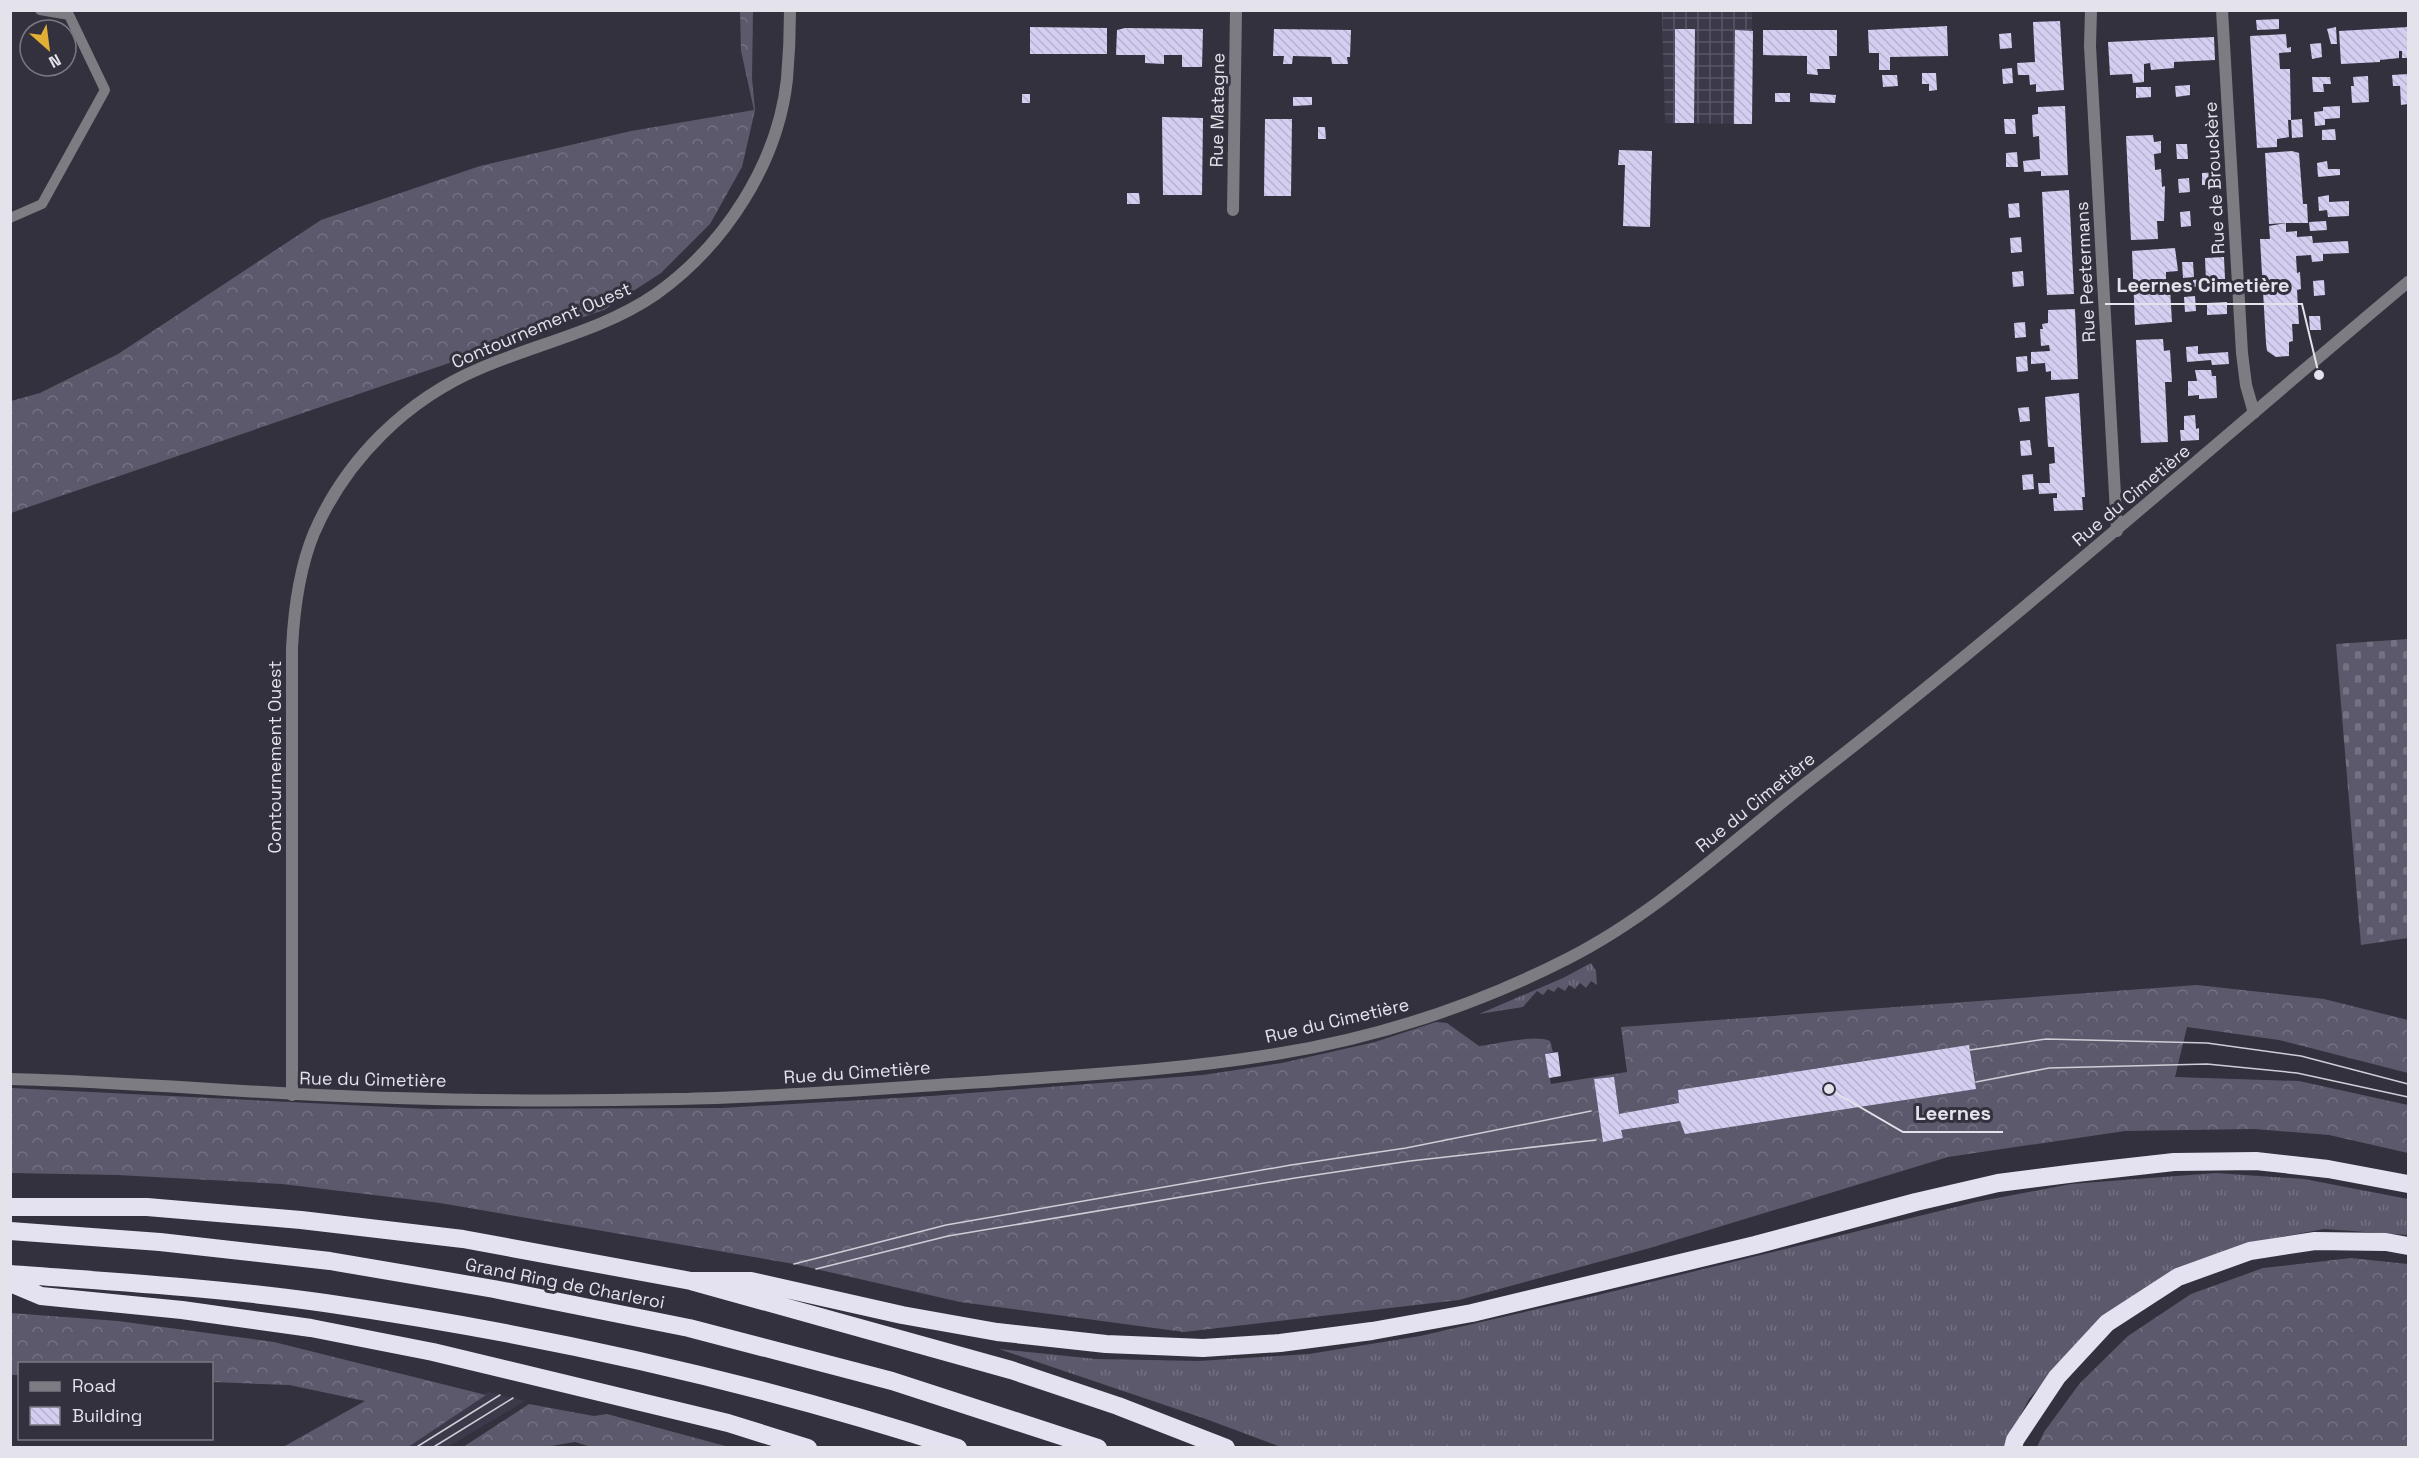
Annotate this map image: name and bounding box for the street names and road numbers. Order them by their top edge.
street label: Rue Matagne [1205,53,1229,167]
street label: Rue de Brouckère [2199,101,2229,255]
street label: Rue Peetermans [2070,201,2100,343]
street label: Contournement Ouest [448,277,634,373]
street label: Rue du Cimetière [2067,439,2195,551]
street label: Contournement Ouest [263,660,286,854]
street label: Rue du Cimetière [1691,747,1819,857]
street label: Rue du Cimetière [1263,992,1411,1048]
street label: Rue du Cimetière [783,1055,931,1089]
street label: Rue du Cimetière [299,1066,447,1092]
street label: Grand Ring de Charleroi [463,1252,667,1314]

